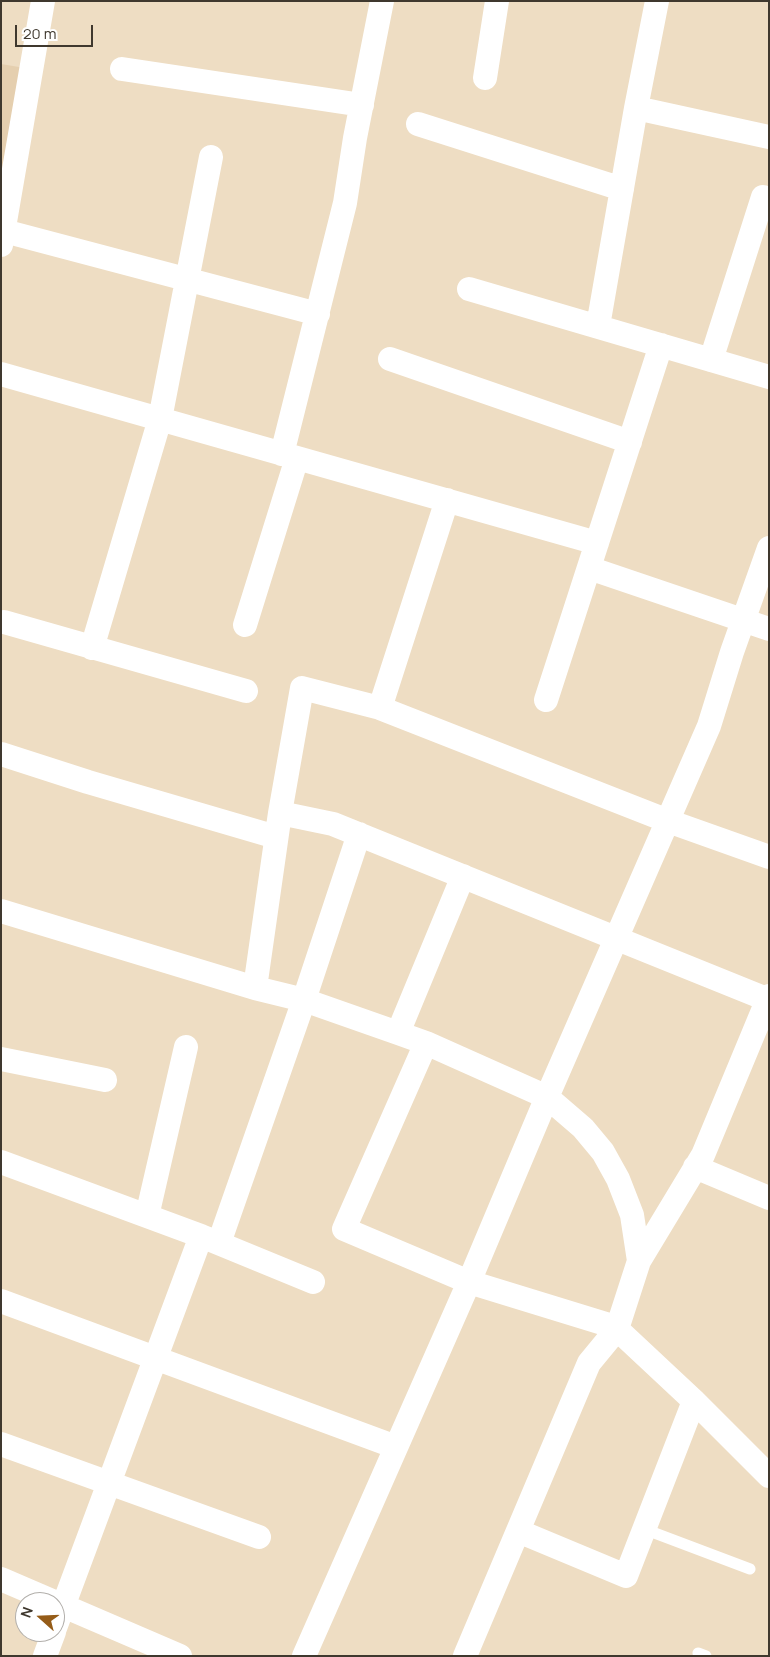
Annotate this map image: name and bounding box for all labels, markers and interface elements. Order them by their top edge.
scale bar [18,15,95,47]
text: 20 m [23,23,56,44]
north arrow [15,1592,65,1642]
text: N [16,1604,37,1620]

